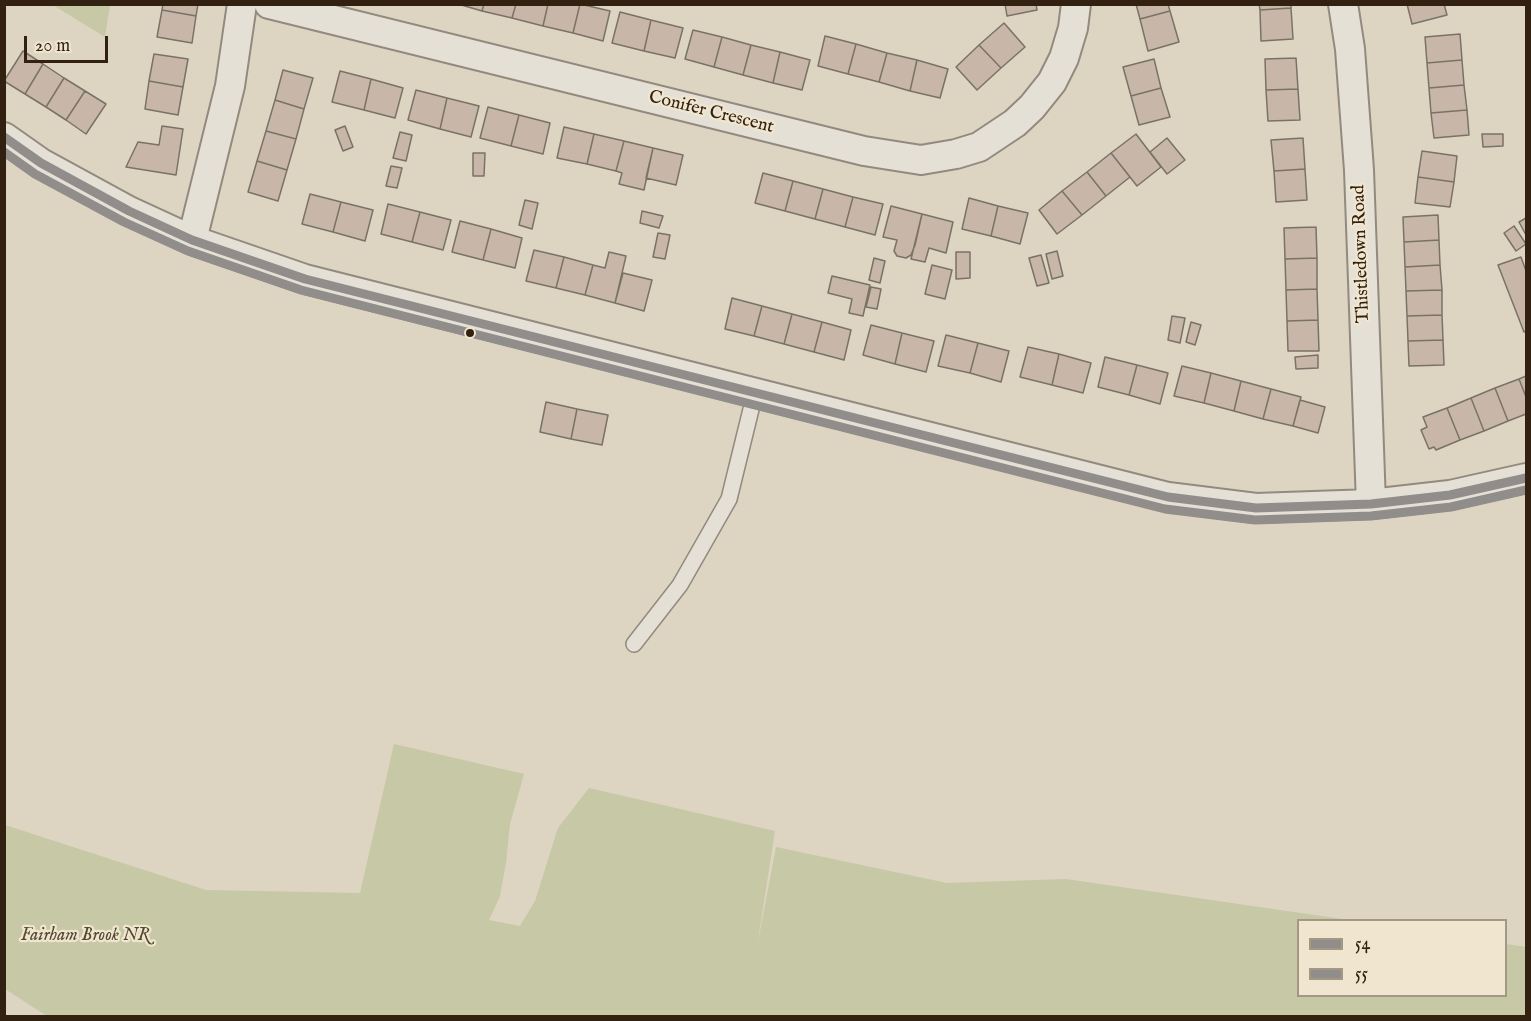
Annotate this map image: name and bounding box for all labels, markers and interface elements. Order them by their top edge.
scale bar [27,24,111,62]
text: 20 m [35,35,70,58]
street label: Conifer Crescent [646,87,776,139]
street label: Thistledown Road [1349,185,1375,323]
unlabelled marker [464,327,476,339]
legend [1297,919,1507,997]
park label: Fairham Brook NR [21,925,149,947]
text: 54 [1355,933,1370,956]
text: 55 [1355,963,1368,986]

